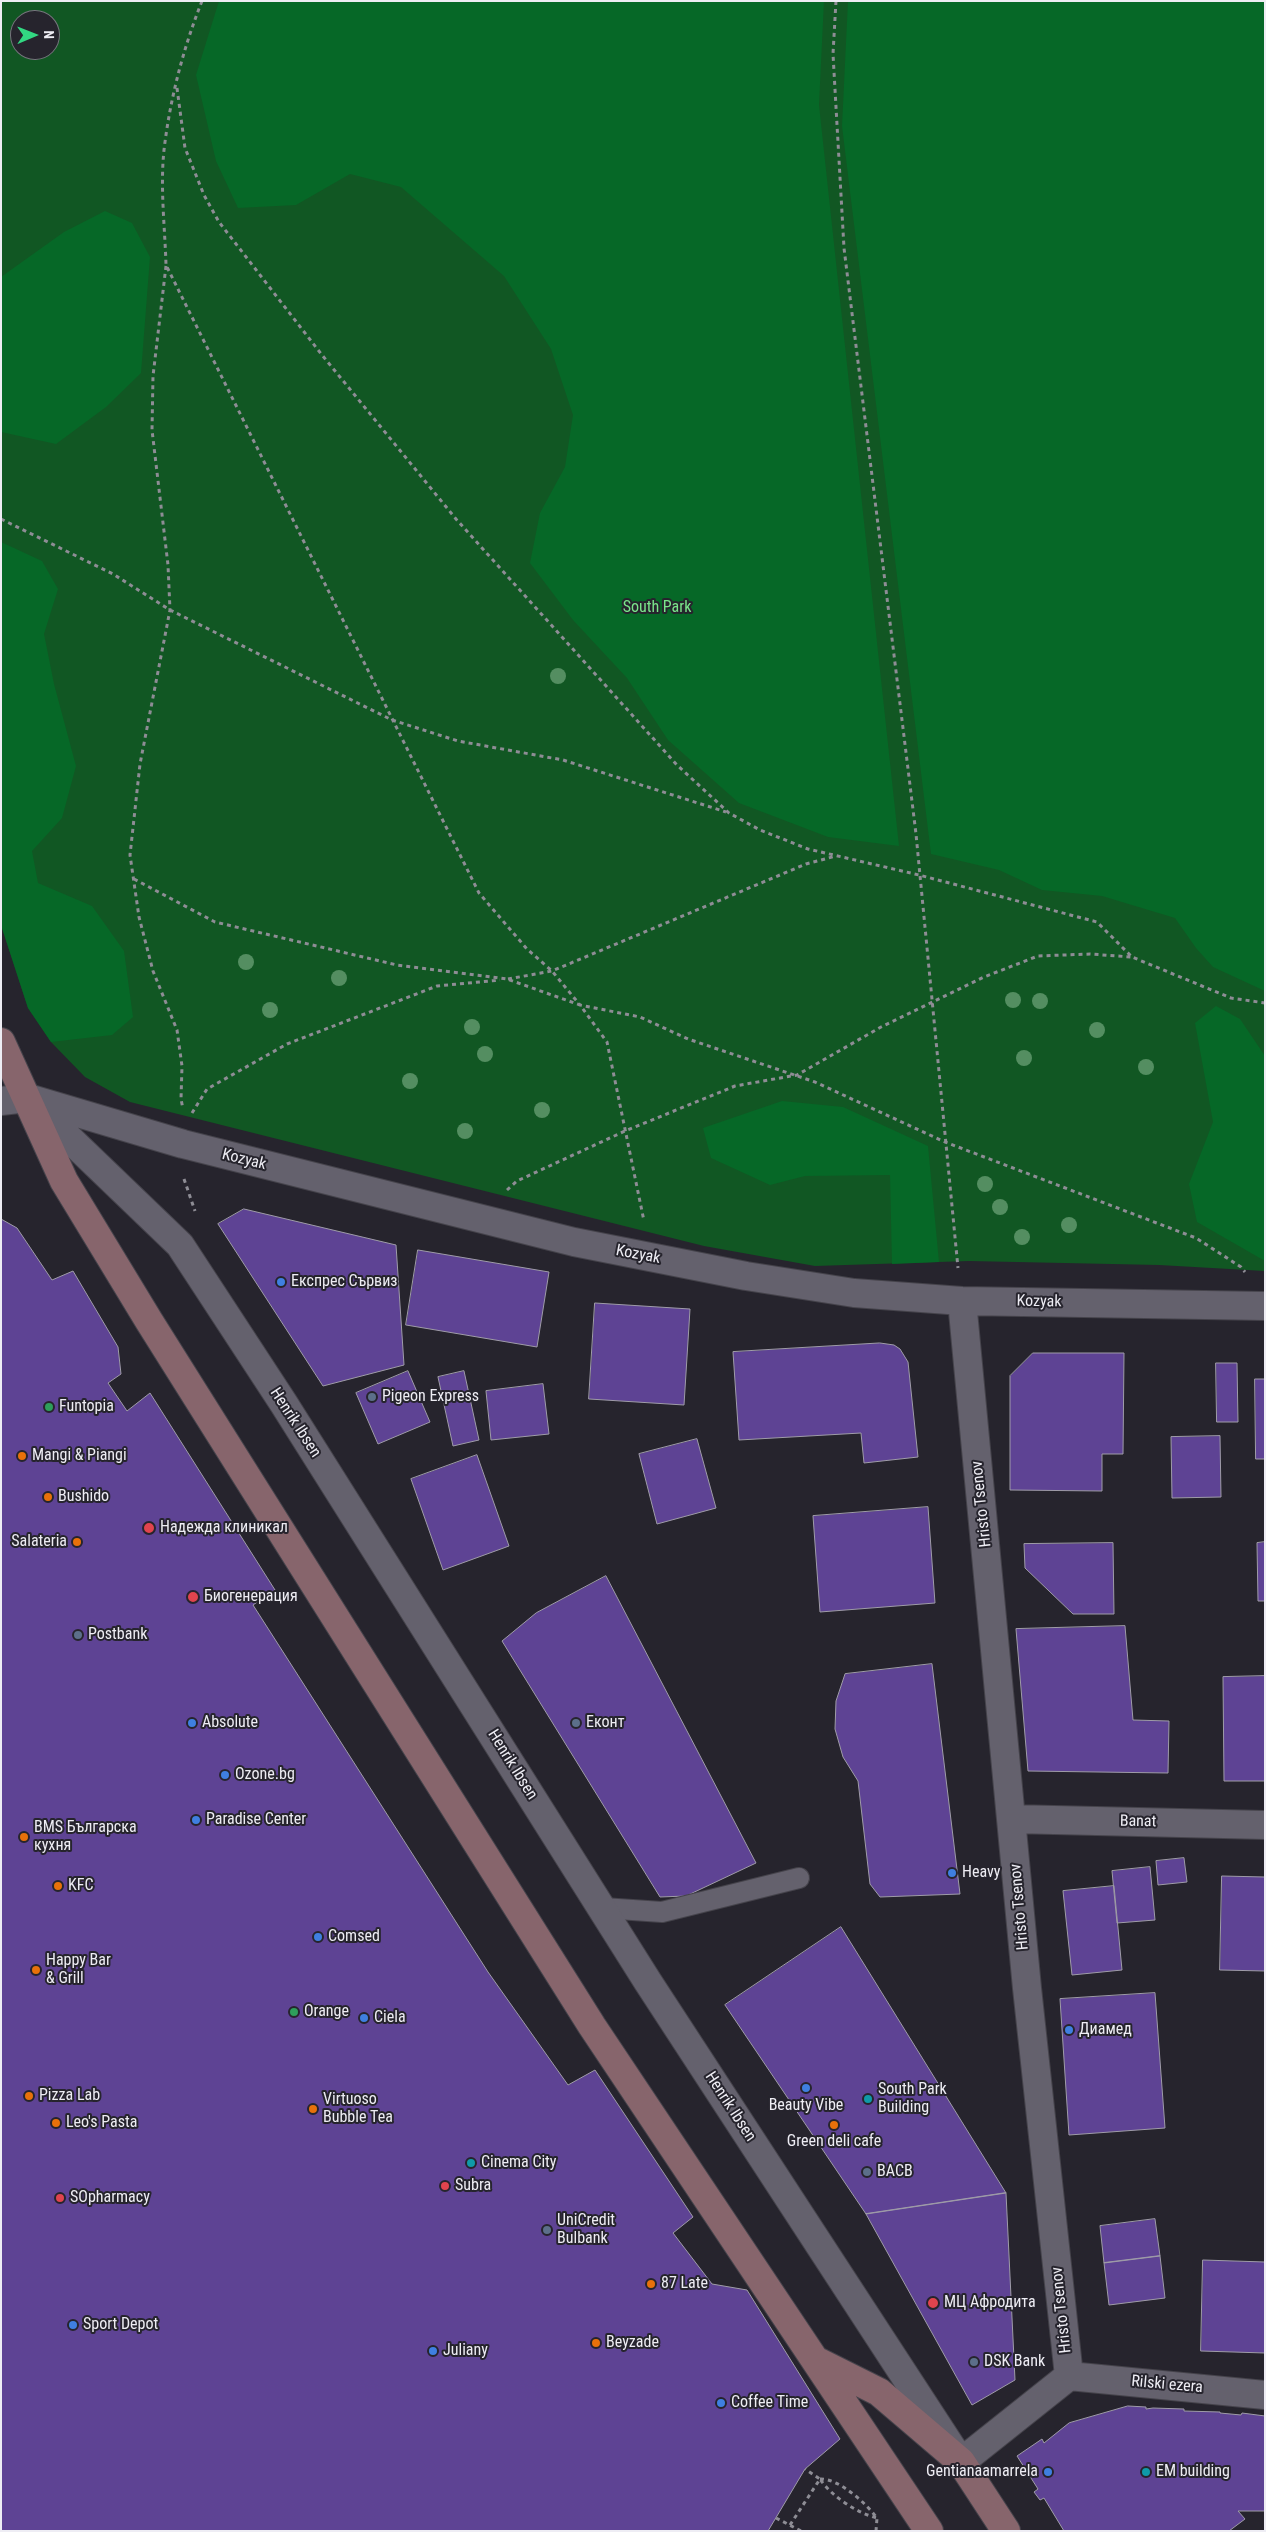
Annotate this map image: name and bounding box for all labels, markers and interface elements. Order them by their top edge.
north arrow [10,10,60,60]
text: N [41,30,57,39]
park label: South Park [623,598,691,618]
street label: Kozyak [220,1145,268,1175]
street label: Kozyak [614,1241,662,1269]
place label: Експрес Сървиз [291,1272,397,1292]
marker: Експрес Сървиз [275,1276,287,1288]
street label: Kozyak [1016,1292,1062,1312]
street label: Henrik Ibsen [265,1385,325,1461]
place label: Pigeon Express [382,1387,479,1407]
marker: Pigeon Express [366,1391,378,1403]
place label: Funtopia [59,1397,114,1417]
marker: Funtopia [43,1401,55,1413]
place label: Mangi & Piangi [32,1446,127,1466]
marker: Mangi & Piangi [16,1450,28,1462]
street label: Hristo Tsenov [968,1460,996,1548]
place label: Bushido [58,1487,109,1507]
marker: Bushido [42,1491,54,1503]
place label: Надежда клиникал [160,1518,288,1538]
marker: Надежда клиникал [142,1521,156,1535]
place label: Salateria [11,1532,67,1552]
marker: Salateria [71,1536,83,1548]
place label: Биогенерация [204,1587,298,1607]
marker: Биогенерация [186,1590,200,1604]
place label: Postbank [88,1625,147,1645]
marker: Postbank [72,1629,84,1641]
place label: Absolute [202,1713,258,1733]
place label: Еконт [586,1713,624,1733]
marker: Absolute [186,1717,198,1729]
marker: Еконт [570,1717,582,1729]
street label: Henrik Ibsen [483,1726,541,1804]
place label: Ozone.bg [235,1765,295,1785]
marker: Ozone.bg [219,1769,231,1781]
place label: Paradise Center [206,1810,306,1830]
street label: Banat [1120,1812,1156,1832]
marker: Paradise Center [190,1814,202,1826]
place label: BMS Българска кухня [34,1818,137,1856]
marker: BMS Българска кухня [18,1831,30,1843]
place label: Heavy [962,1863,1000,1883]
street label: Hristo Tsenov [1007,1863,1033,1951]
marker: Heavy [946,1867,958,1879]
place label: KFC [68,1876,93,1896]
marker: KFC [52,1880,64,1892]
place label: Comsed [328,1927,380,1947]
marker: Comsed [312,1931,324,1943]
place label: Happy Bar & Grill [46,1951,111,1989]
marker: Happy Bar & Grill [30,1964,42,1976]
place label: Orange [304,2002,349,2022]
marker: Orange [288,2006,300,2018]
place label: Ciela [374,2008,406,2028]
marker: Ciela [358,2012,370,2024]
place label: Диамед [1079,2020,1132,2040]
marker: Диамед [1063,2024,1075,2036]
street label: Henrik Ibsen [700,2069,760,2145]
place label: South Park Building [878,2080,947,2118]
marker: Beauty Vibe [800,2082,812,2094]
place label: Pizza Lab [39,2086,100,2106]
marker: Pizza Lab [23,2090,35,2102]
place label: Virtuoso Bubble Tea [323,2090,393,2128]
marker: South Park Building [862,2093,874,2105]
place label: Beauty Vibe [769,2096,843,2116]
marker: Virtuoso Bubble Tea [307,2103,319,2115]
place label: Leo's Pasta [66,2113,137,2133]
marker: Leo's Pasta [50,2117,62,2129]
marker: Green deli cafe [828,2119,840,2131]
place label: Green deli cafe [787,2132,881,2152]
place label: Cinema City [481,2153,557,2173]
marker: Cinema City [465,2157,477,2169]
place label: BACB [877,2162,913,2182]
marker: BACB [861,2166,873,2178]
place label: Subra [455,2176,491,2196]
marker: Subra [439,2180,451,2192]
place label: SOpharmacy [70,2188,150,2208]
marker: SOpharmacy [54,2192,66,2204]
place label: UniCredit Bulbank [557,2211,615,2249]
marker: UniCredit Bulbank [541,2224,553,2236]
street label: Hristo Tsenov [1048,2266,1076,2354]
place label: 87 Late [661,2274,708,2294]
marker: 87 Late [645,2278,657,2290]
place label: МЦ Афродита [944,2293,1036,2313]
marker: МЦ Афродита [926,2296,940,2310]
place label: Sport Depot [83,2315,158,2335]
marker: Sport Depot [67,2319,79,2331]
place label: Beyzade [606,2333,659,2353]
marker: Beyzade [590,2337,602,2349]
place label: Juliany [443,2341,488,2361]
marker: Juliany [427,2345,439,2357]
place label: DSK Bank [984,2352,1045,2372]
marker: DSK Bank [968,2356,980,2368]
street label: Rilski ezera [1130,2372,1204,2398]
place label: Coffee Time [731,2393,808,2413]
marker: Coffee Time [715,2397,727,2409]
place label: Gentianaamarrela [926,2462,1038,2482]
place label: EM building [1156,2462,1230,2482]
marker: Gentianaamarrela [1042,2466,1054,2478]
marker: EM building [1140,2466,1152,2478]

